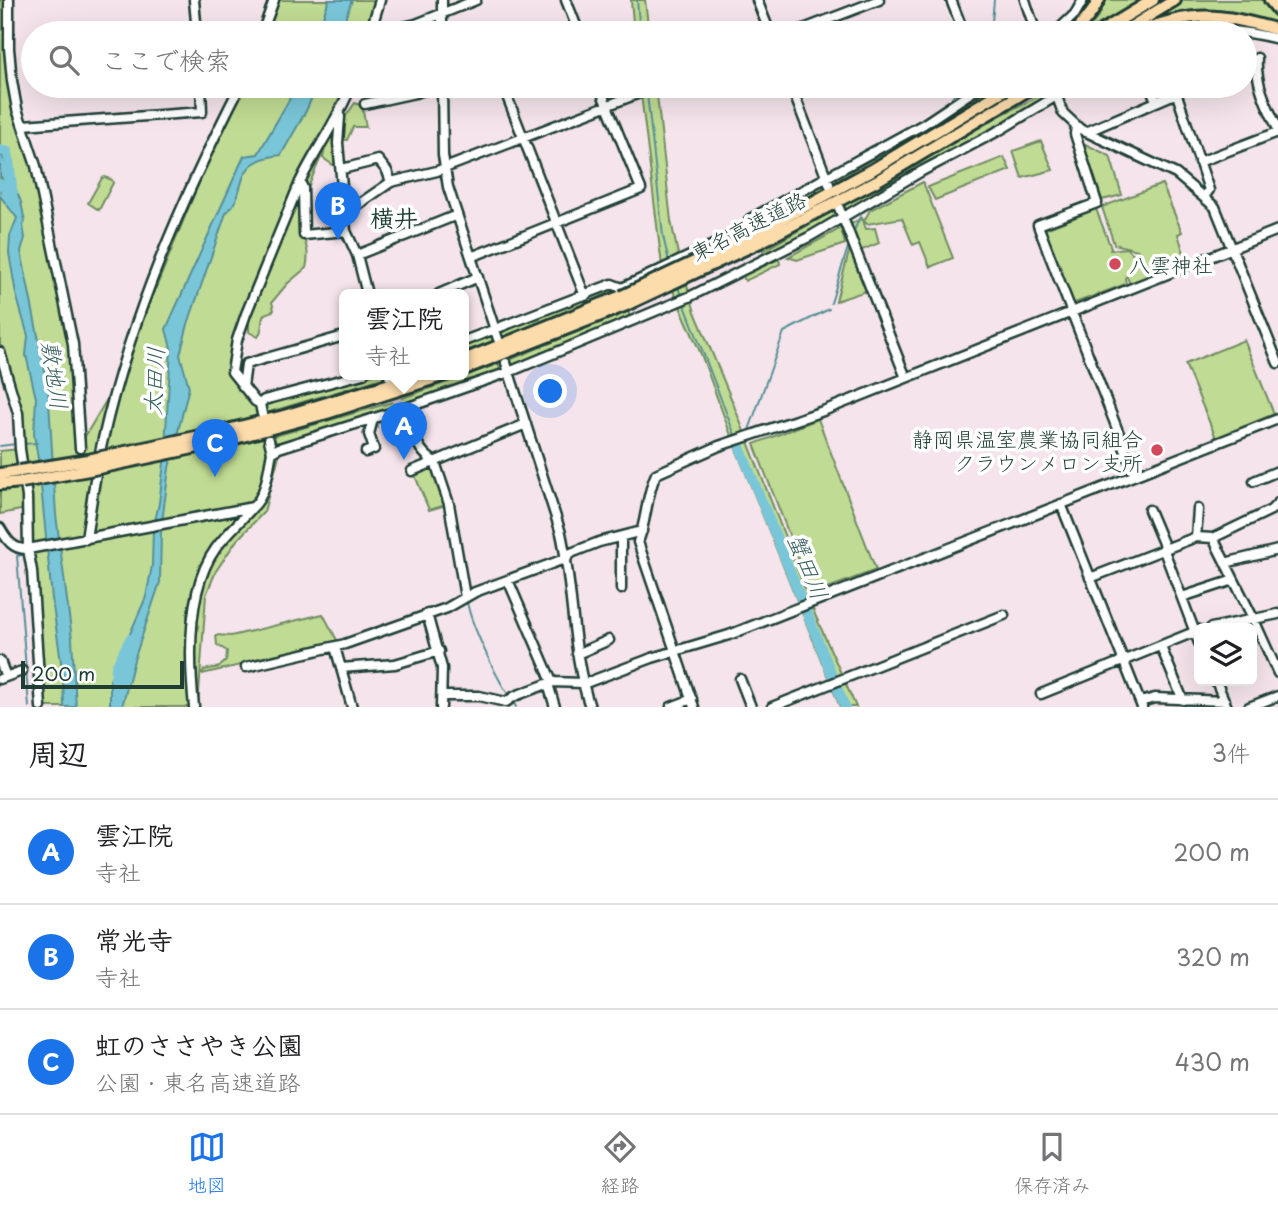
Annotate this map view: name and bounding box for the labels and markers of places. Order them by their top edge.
pin: B [315,182,361,240]
place label: 八雲神社 [1129,248,1213,280]
marker: 八雲神社 [1107,256,1123,272]
pin: A [381,402,427,460]
pin: C [192,419,238,477]
place label: 静岡県温室農業協同組合 クラウンメロン支所 [912,422,1143,478]
marker: 静岡県温室農業協同組合 クラウンメロン支所 [1149,442,1165,458]

